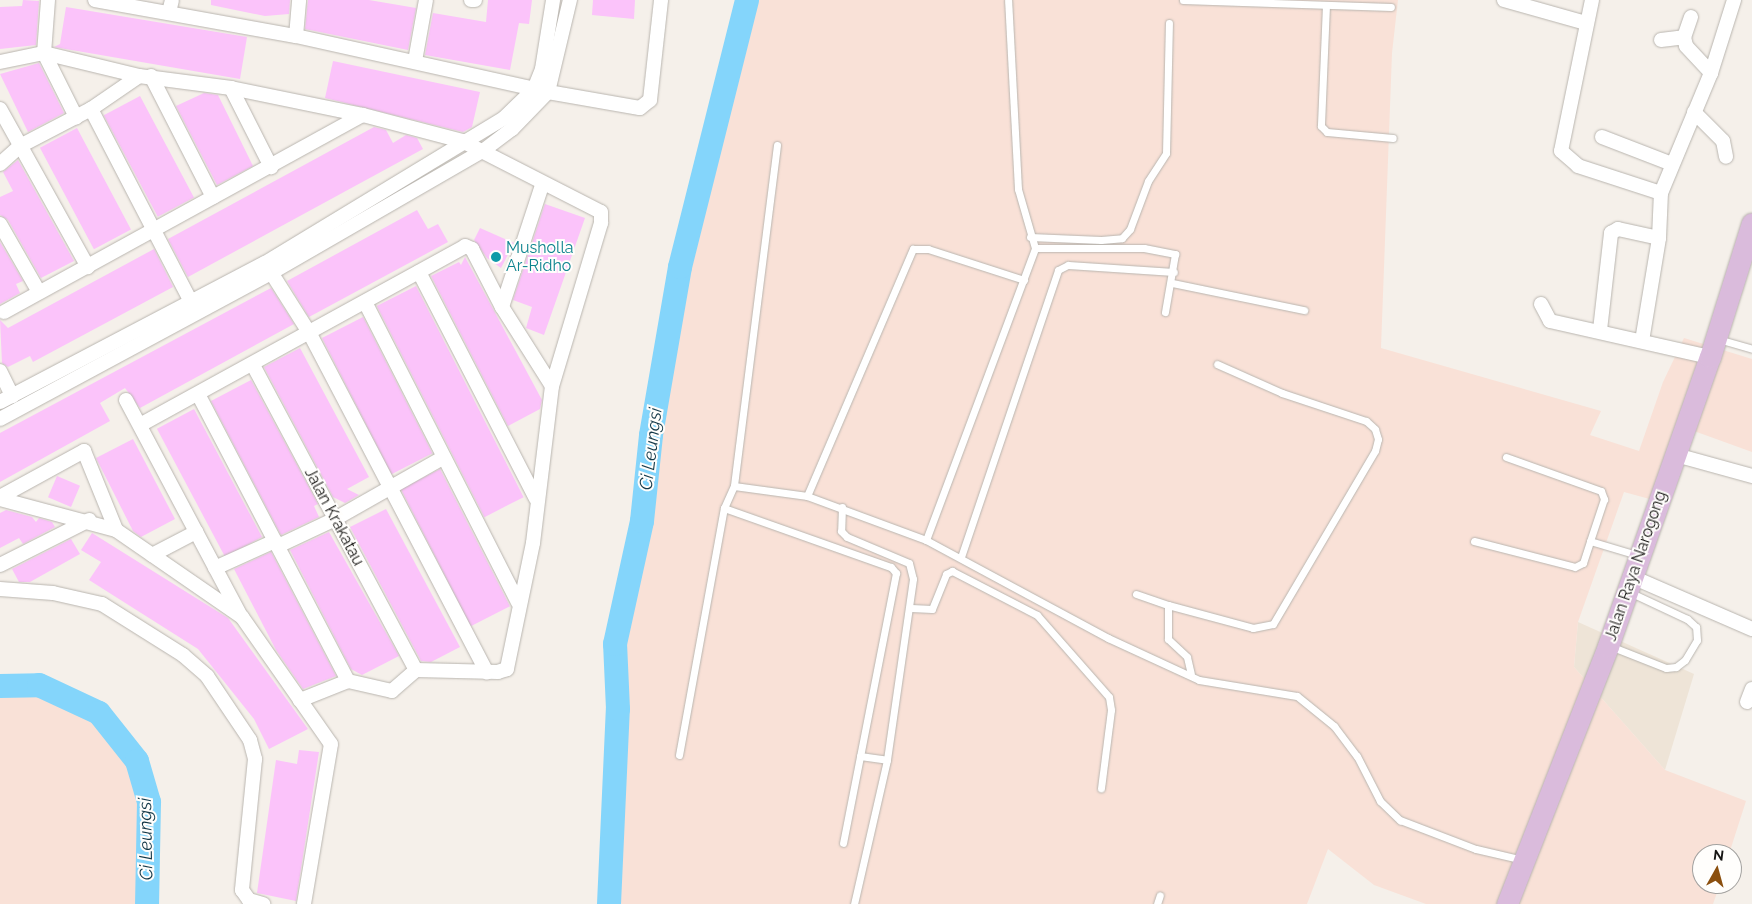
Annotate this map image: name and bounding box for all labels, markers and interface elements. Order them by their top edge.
place label: Musholla Ar-Ridho [506,238,574,276]
marker: Musholla Ar-Ridho [490,251,502,263]
water label: Ci Leungsi [635,407,667,491]
street label: Jalan Krakatau [300,465,368,569]
street label: Jalan Raya Narogong [1601,489,1671,643]
water label: Ci Leungsi [134,798,158,880]
north arrow [1692,844,1742,894]
text: N [1712,847,1725,864]

